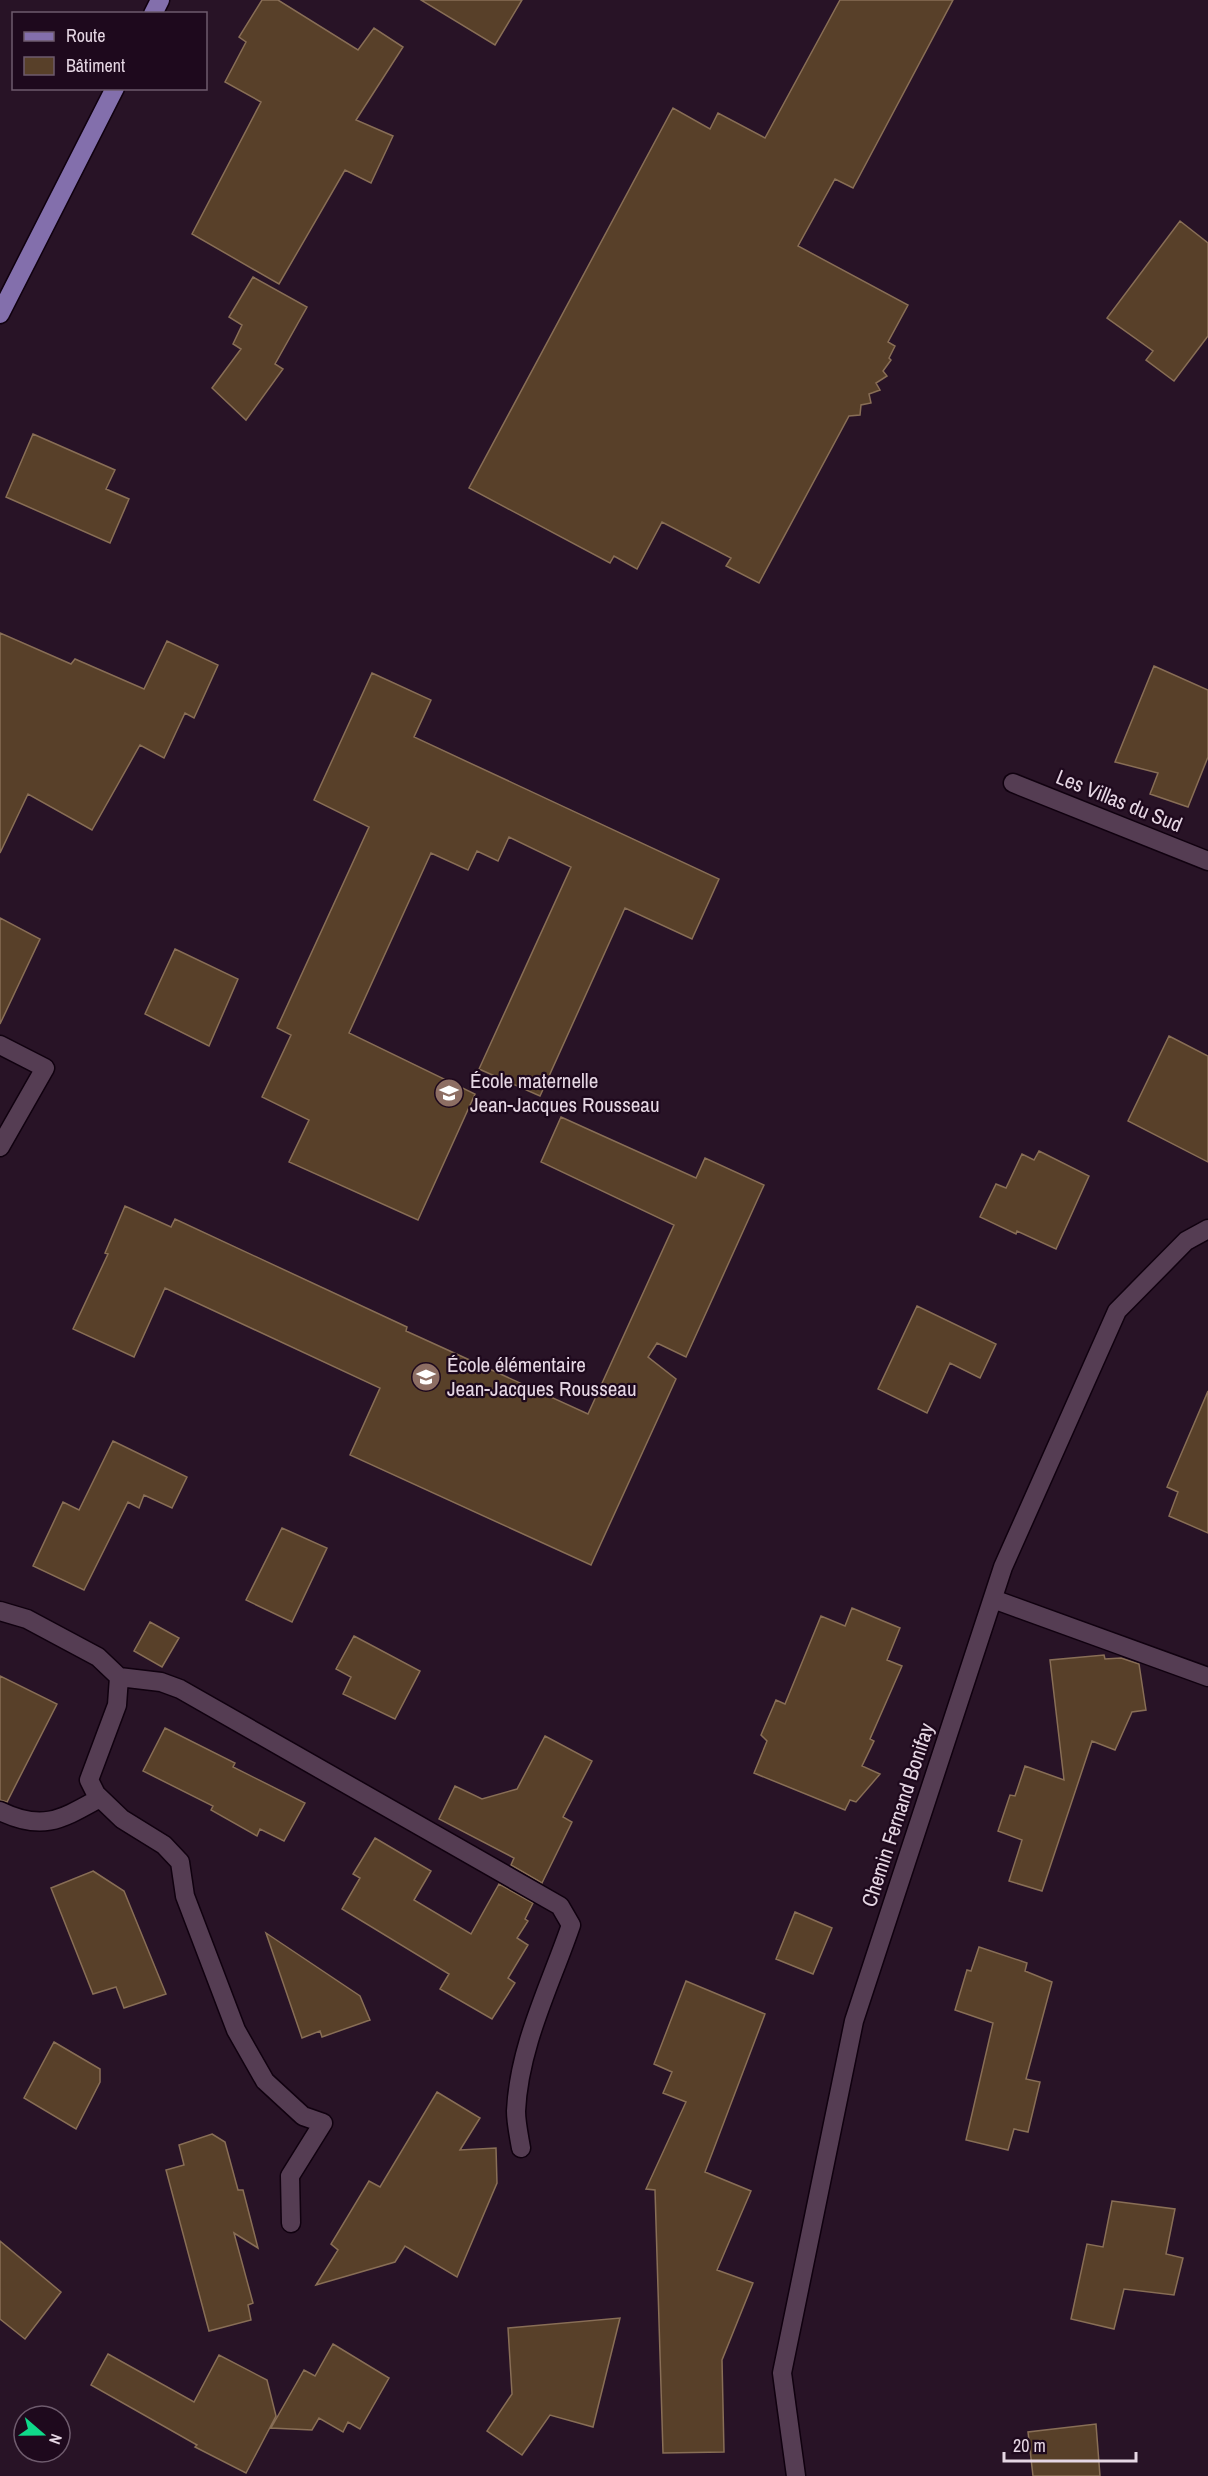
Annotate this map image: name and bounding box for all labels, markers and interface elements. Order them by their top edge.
legend [12,12,207,90]
text: Route [66,23,105,48]
text: Bâtiment [66,53,125,78]
street label: Les Villas du Sud [1052,762,1187,839]
place label: École maternelle Jean-Jacques Rousseau [470,1066,660,1119]
school or university icon: École maternelle Jean-Jacques Rousseau [433,1077,465,1109]
place label: École élémentaire Jean-Jacques Rousseau [447,1350,637,1403]
school or university icon: École élémentaire Jean-Jacques Rousseau [410,1361,442,1393]
street label: Chemin Fernand Bonifay [854,1719,941,1910]
north arrow [12,2404,72,2464]
scale bar [1004,2425,1136,2463]
text: N [44,2431,68,2447]
text: 20 m [1013,2433,1046,2458]

